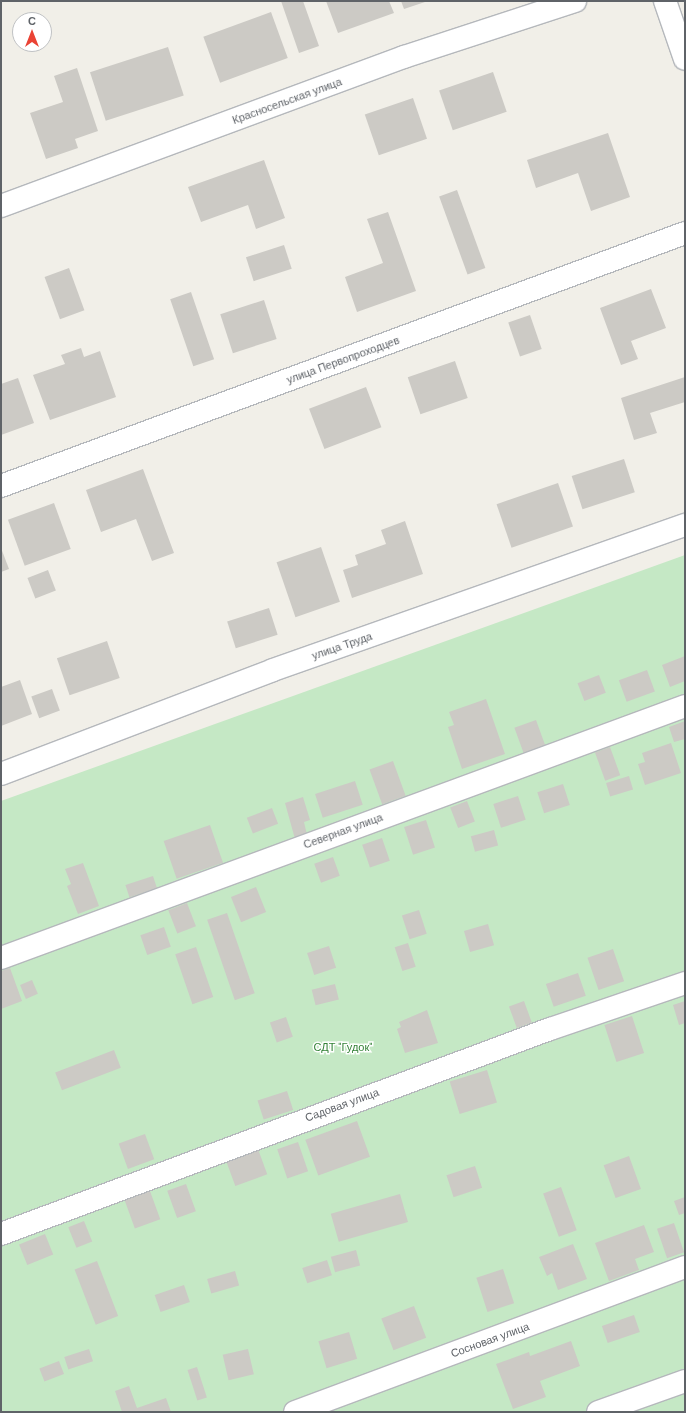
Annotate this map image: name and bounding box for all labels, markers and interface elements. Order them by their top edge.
north arrow [12,12,52,52]
text: С [28,14,36,28]
street label: Красносельская улица [230,75,344,127]
street label: улица Первопроходцев [285,333,401,387]
street label: улица Труда [310,630,374,662]
street label: Северная улица [302,811,384,851]
park label: СДТ "Гудок" [314,1040,372,1054]
street label: Садовая улица [303,1086,381,1124]
street label: Сосновая улица [449,1320,531,1360]

